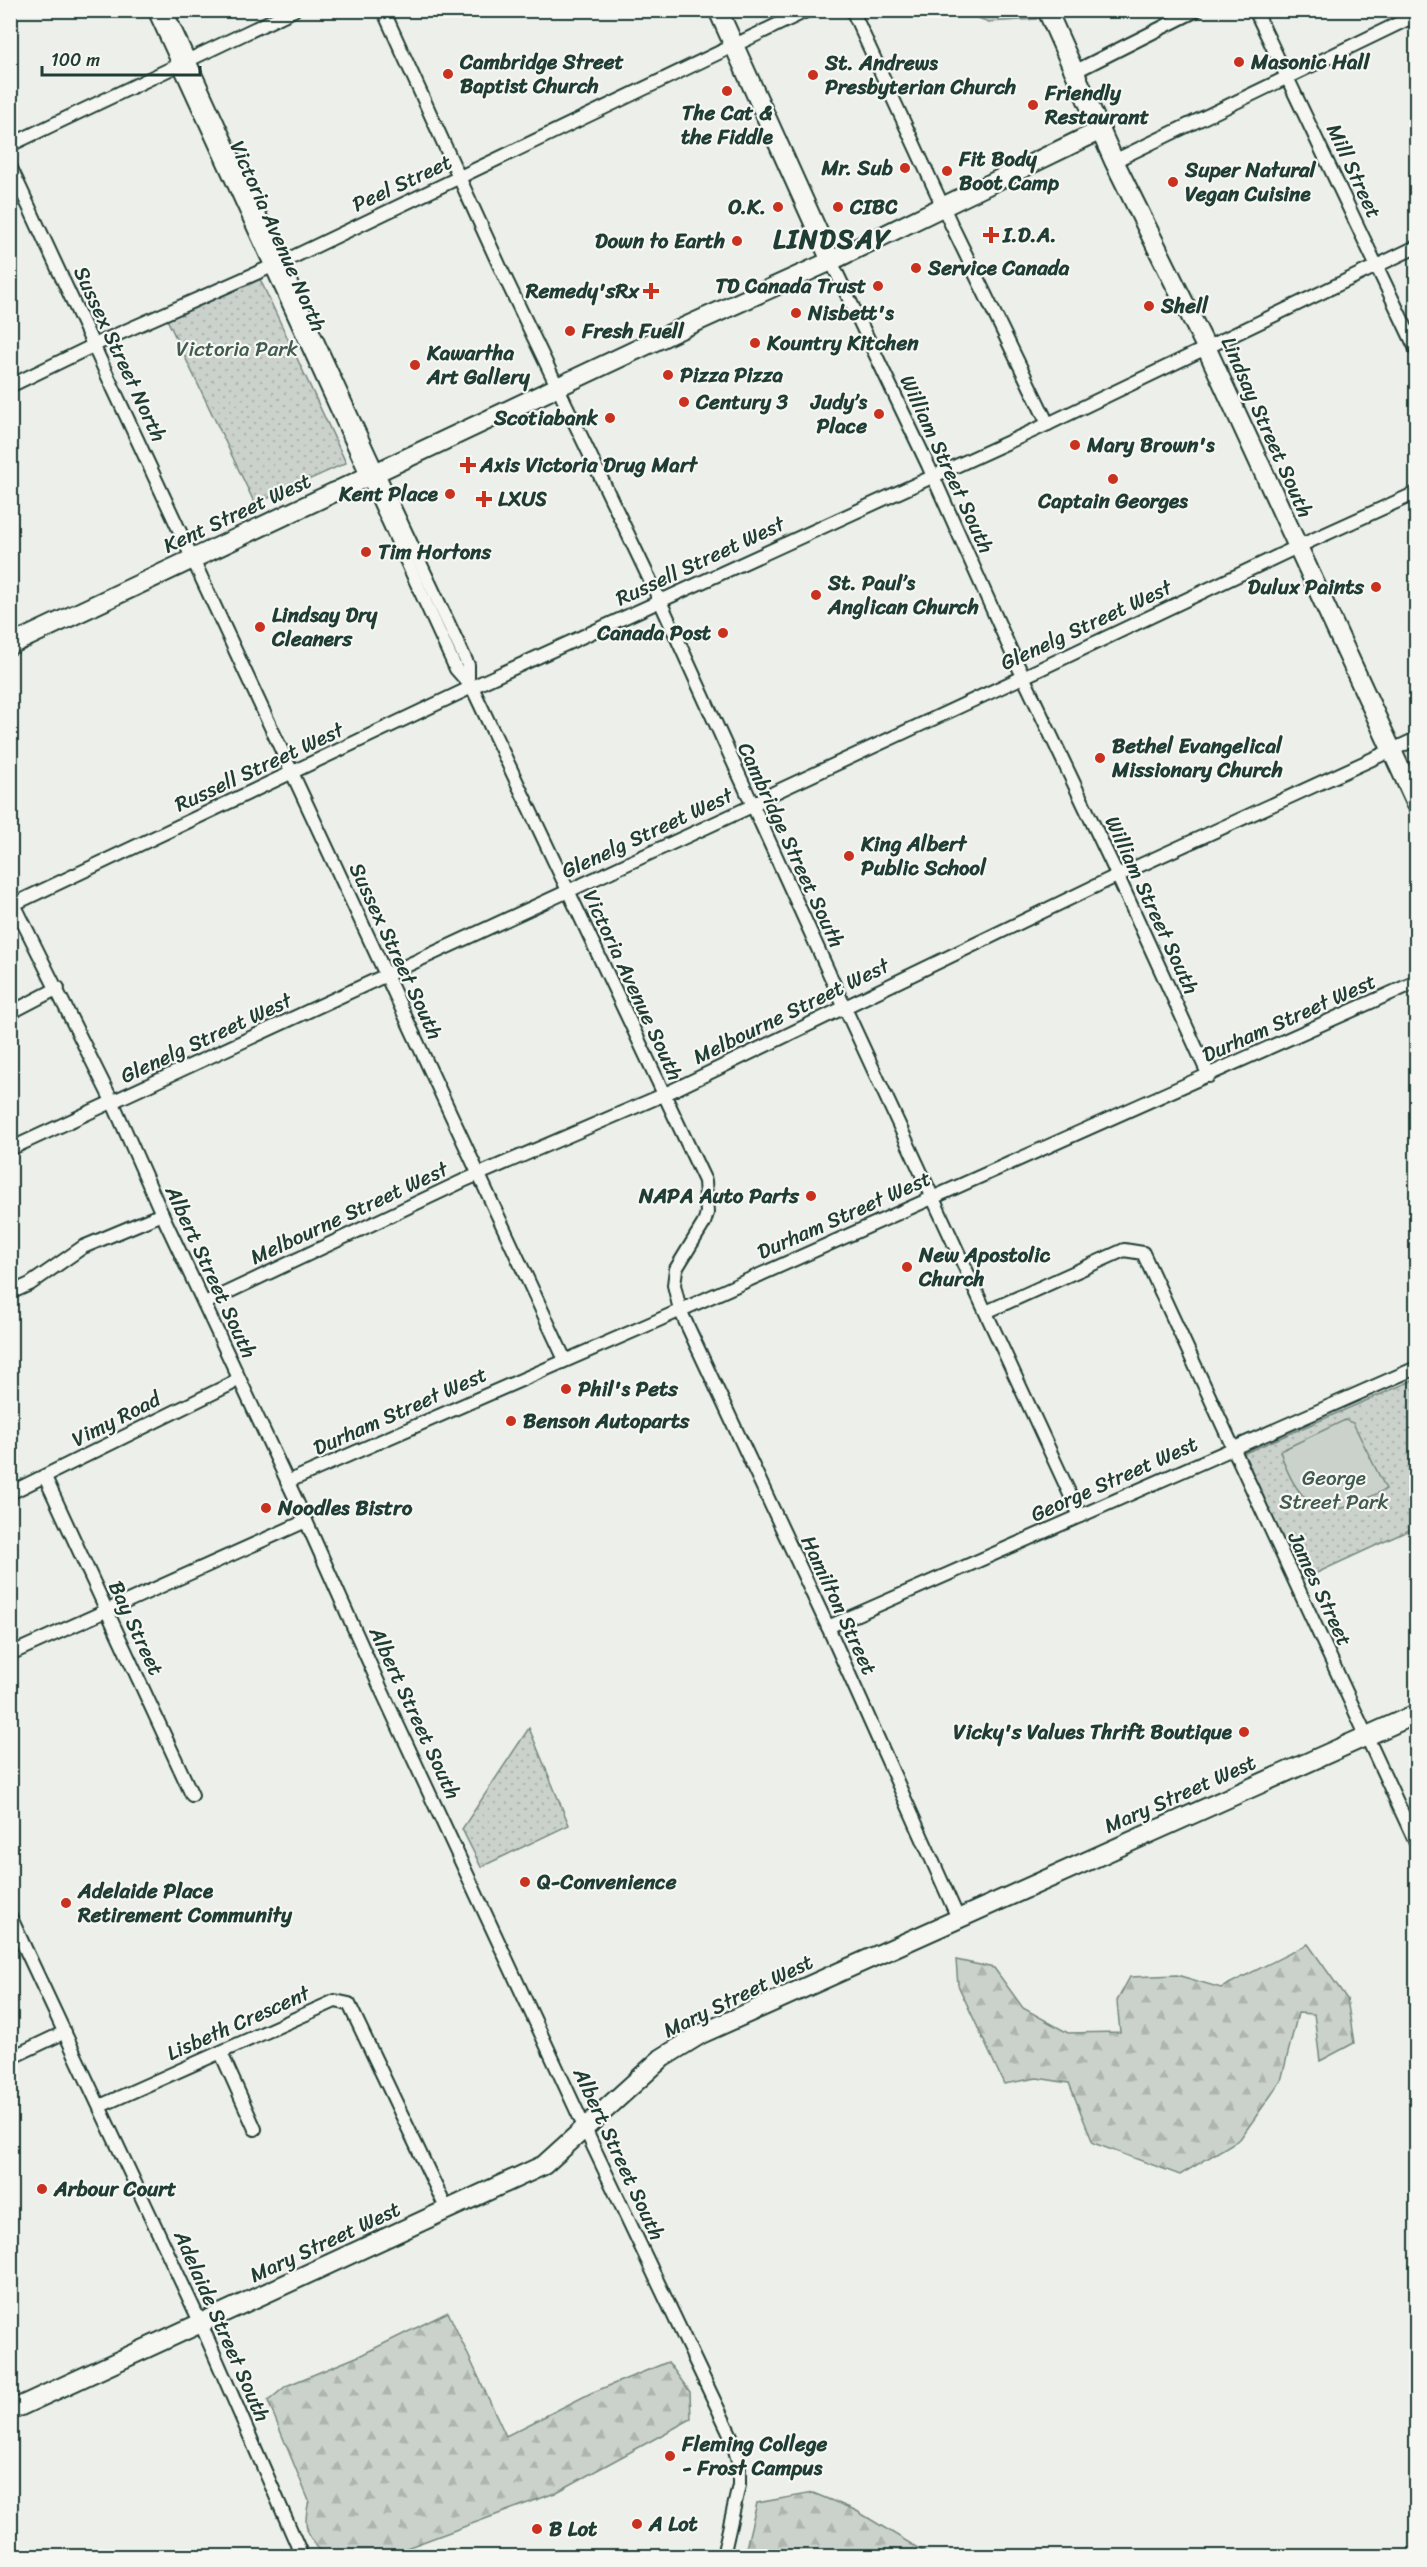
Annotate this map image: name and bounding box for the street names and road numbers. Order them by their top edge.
street label: Mill Street [1315,117,1393,225]
street label: Victoria Avenue North [219,134,337,338]
street label: Peel Street [346,143,458,223]
street label: Sussex Street North [63,260,177,448]
street label: Lindsay Street South [1210,330,1324,524]
street label: William Street South [889,368,1005,560]
street label: Kent Street West [156,462,318,564]
street label: Russell Street West [609,504,792,617]
street label: Glenelg Street West [994,568,1180,681]
street label: Russell Street West [168,710,351,823]
street label: Cambridge Street South [727,736,855,954]
street label: Glenelg Street West [555,776,741,889]
street label: William Street South [1094,809,1210,1001]
street label: Sussex Street South [338,856,454,1046]
street label: Victoria Avenue South [572,883,694,1087]
street label: Melbourne Street West [686,946,897,1075]
street label: Durham Street West [1196,963,1382,1073]
street label: Glenelg Street West [114,981,300,1094]
street label: Melbourne Street West [244,1150,456,1276]
street label: Durham Street West [751,1160,937,1270]
street label: Albert Street South [154,1178,268,1365]
street label: Durham Street West [307,1356,493,1466]
street label: Vimy Road [65,1379,169,1458]
street label: George Street West [1024,1425,1204,1533]
street label: James Street [1276,1524,1363,1653]
street label: Hamilton Street [790,1529,888,1681]
street label: Bay Street [97,1574,175,1682]
street label: Albert Street South [358,1619,472,1806]
street label: Mary Street West [1098,1743,1262,1845]
street label: Mary Street West [656,1943,820,2049]
street label: Lisbeth Crescent [160,1974,317,2072]
street label: Albert Street South [562,2060,676,2247]
street label: Mary Street West [243,2190,407,2294]
street label: Adelaide Street South [162,2223,281,2428]

